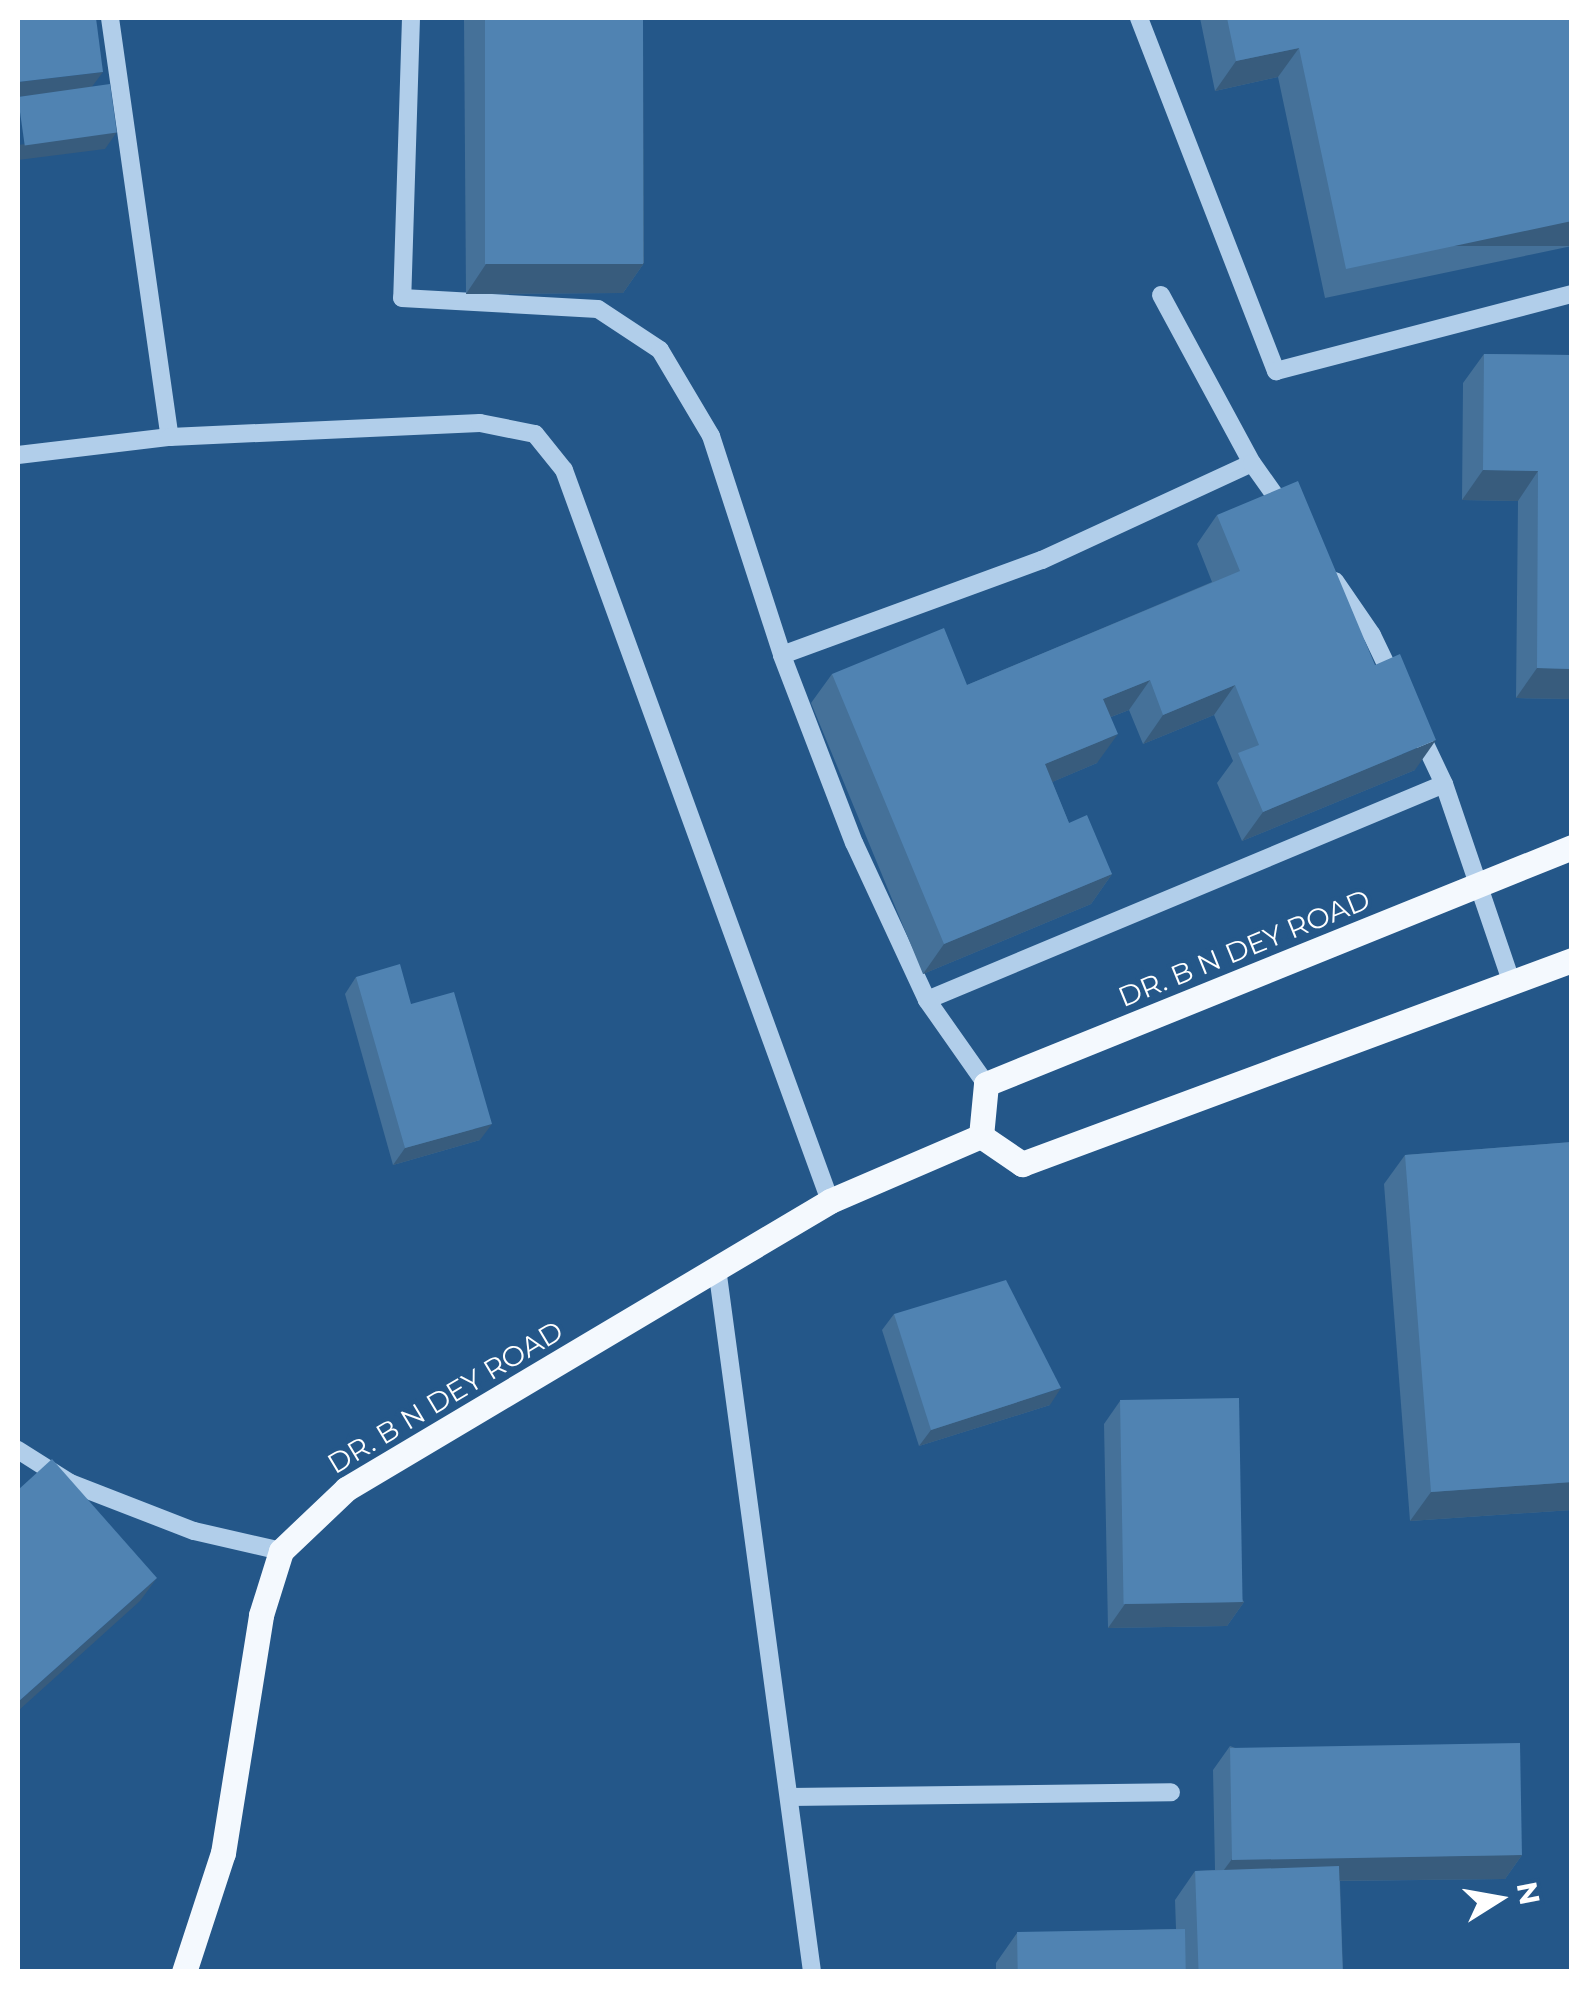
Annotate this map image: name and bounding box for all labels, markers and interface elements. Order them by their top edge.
street label: DR. B N DEY ROAD [1113,882,1375,1014]
street label: DR. B N DEY ROAD [321,1313,569,1481]
north arrow [1449,1849,1549,1949]
text: N [1510,1879,1547,1908]

